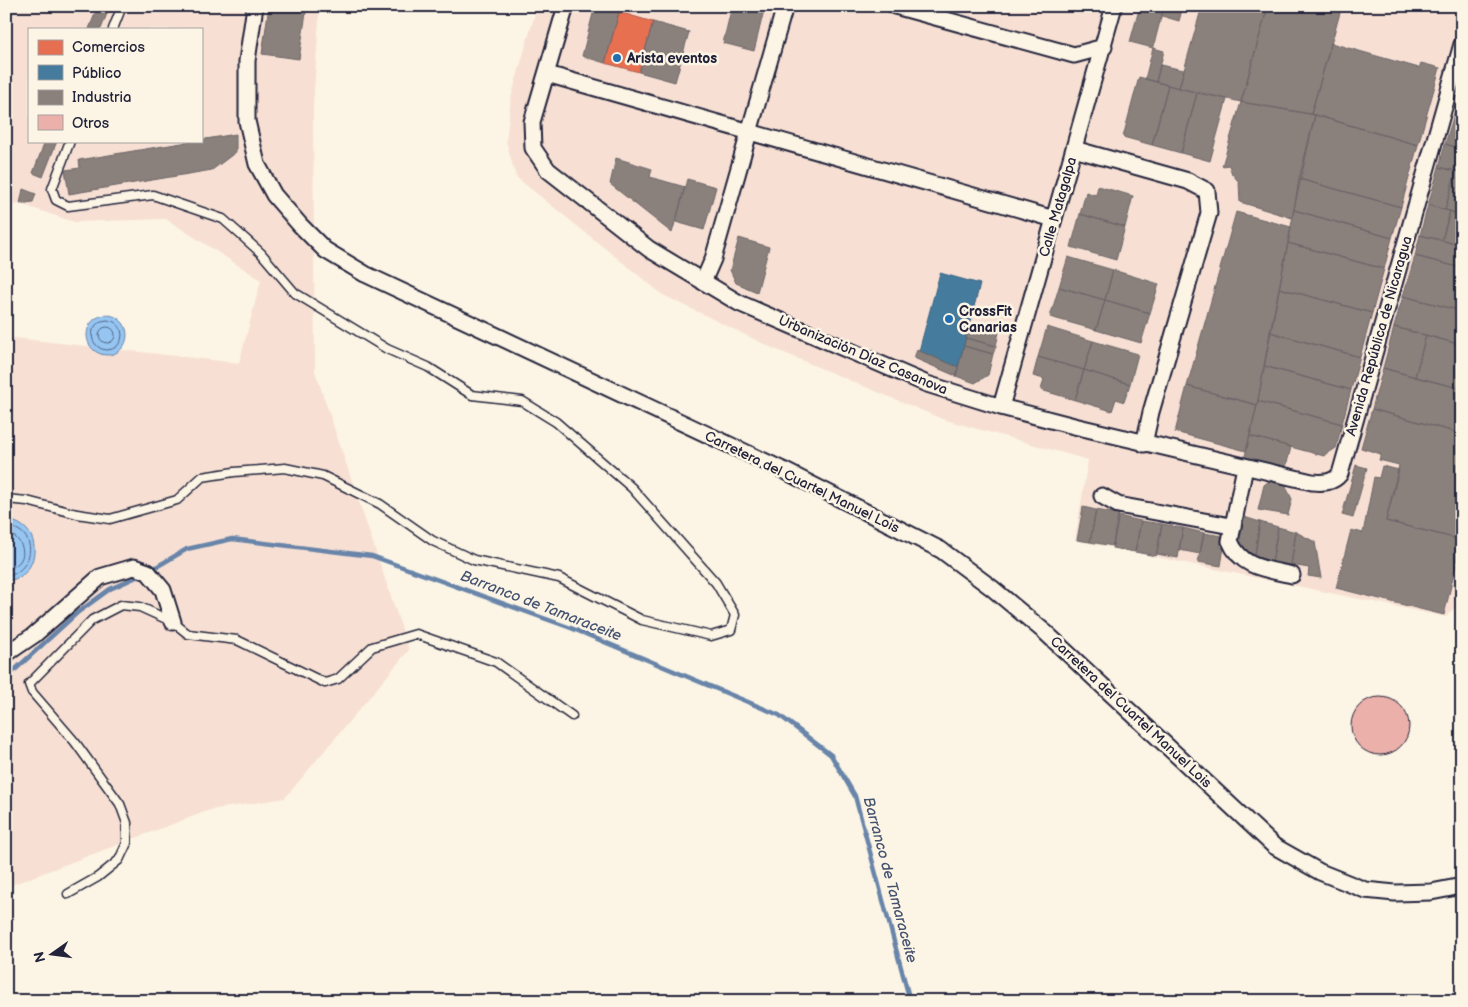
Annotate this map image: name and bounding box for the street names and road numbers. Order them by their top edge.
street label: Calle Matagalpa [1036,155,1080,259]
street label: Avenida República de Nicaragua [1342,234,1416,438]
street label: Urbanización Díaz Casanova [776,312,950,398]
street label: Carretera del Cuartel Manuel Lois [702,427,902,537]
street label: Carretera del Cuartel Manuel Lois [1047,633,1215,791]

